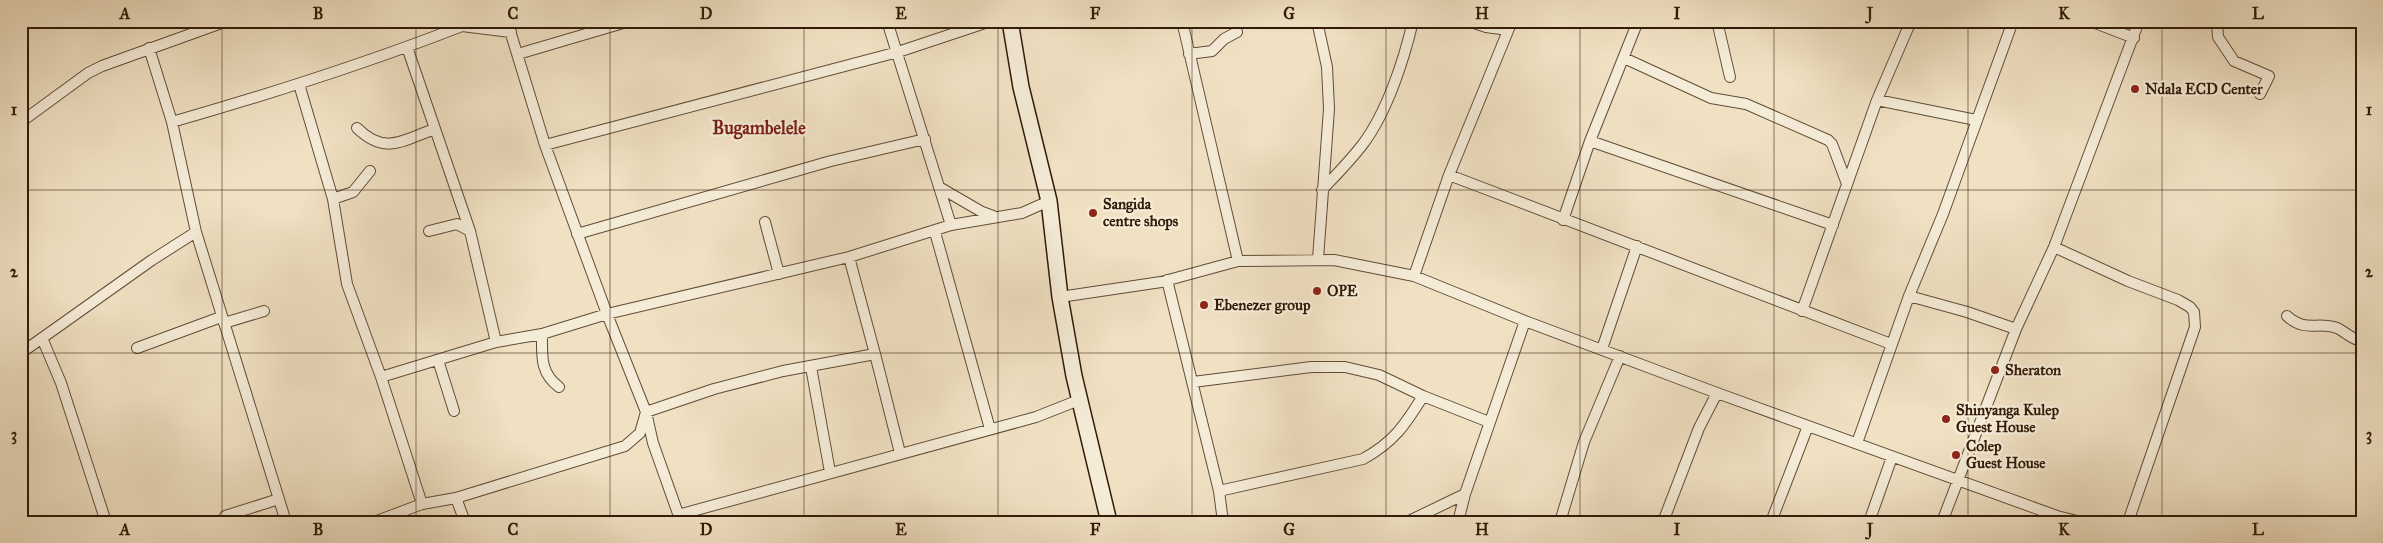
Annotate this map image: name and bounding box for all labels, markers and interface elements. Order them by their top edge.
text: A [119,4,131,23]
text: B [313,4,323,23]
text: C [508,4,519,23]
text: D [700,4,713,23]
text: E [895,4,907,23]
text: F [1090,4,1101,23]
text: G [1283,4,1295,23]
text: H [1475,4,1489,23]
text: I [1674,4,1681,23]
text: J [1865,4,1874,24]
text: K [2058,4,2070,23]
text: L [2252,4,2264,23]
place label: Ndala ECD Center [2145,80,2263,98]
marker: Ndala ECD Center [2129,83,2141,95]
text: 1 [11,100,18,119]
text: 1 [2366,100,2373,119]
district label: Bugambelele [712,117,806,140]
place label: Sangida centre shops [1103,195,1179,231]
marker: Sangida centre shops [1087,207,1099,219]
text: 2 [10,262,19,281]
text: 2 [2365,262,2374,281]
place label: OPE [1327,282,1358,300]
marker: OPE [1311,285,1323,297]
place label: Ebenezer group [1214,296,1311,315]
marker: Ebenezer group [1198,299,1210,311]
place label: Sheraton [2005,361,2062,379]
marker: Sheraton [1989,364,2001,376]
place label: Shinyanga Kulep Guest House [1956,401,2060,436]
marker: Shinyanga Kulep Guest House [1940,413,1952,425]
text: 3 [11,425,17,445]
text: 3 [2366,425,2372,445]
place label: Colep Guest House [1966,437,2046,472]
marker: Colep Guest House [1950,449,1962,461]
text: A [119,520,131,539]
text: B [313,520,323,539]
text: C [508,520,519,539]
text: D [700,520,713,539]
text: E [895,520,907,539]
text: F [1090,520,1101,539]
text: G [1283,520,1295,539]
text: H [1475,520,1489,539]
text: I [1674,520,1681,539]
text: J [1865,520,1874,540]
text: K [2058,520,2070,539]
text: L [2252,520,2264,539]

